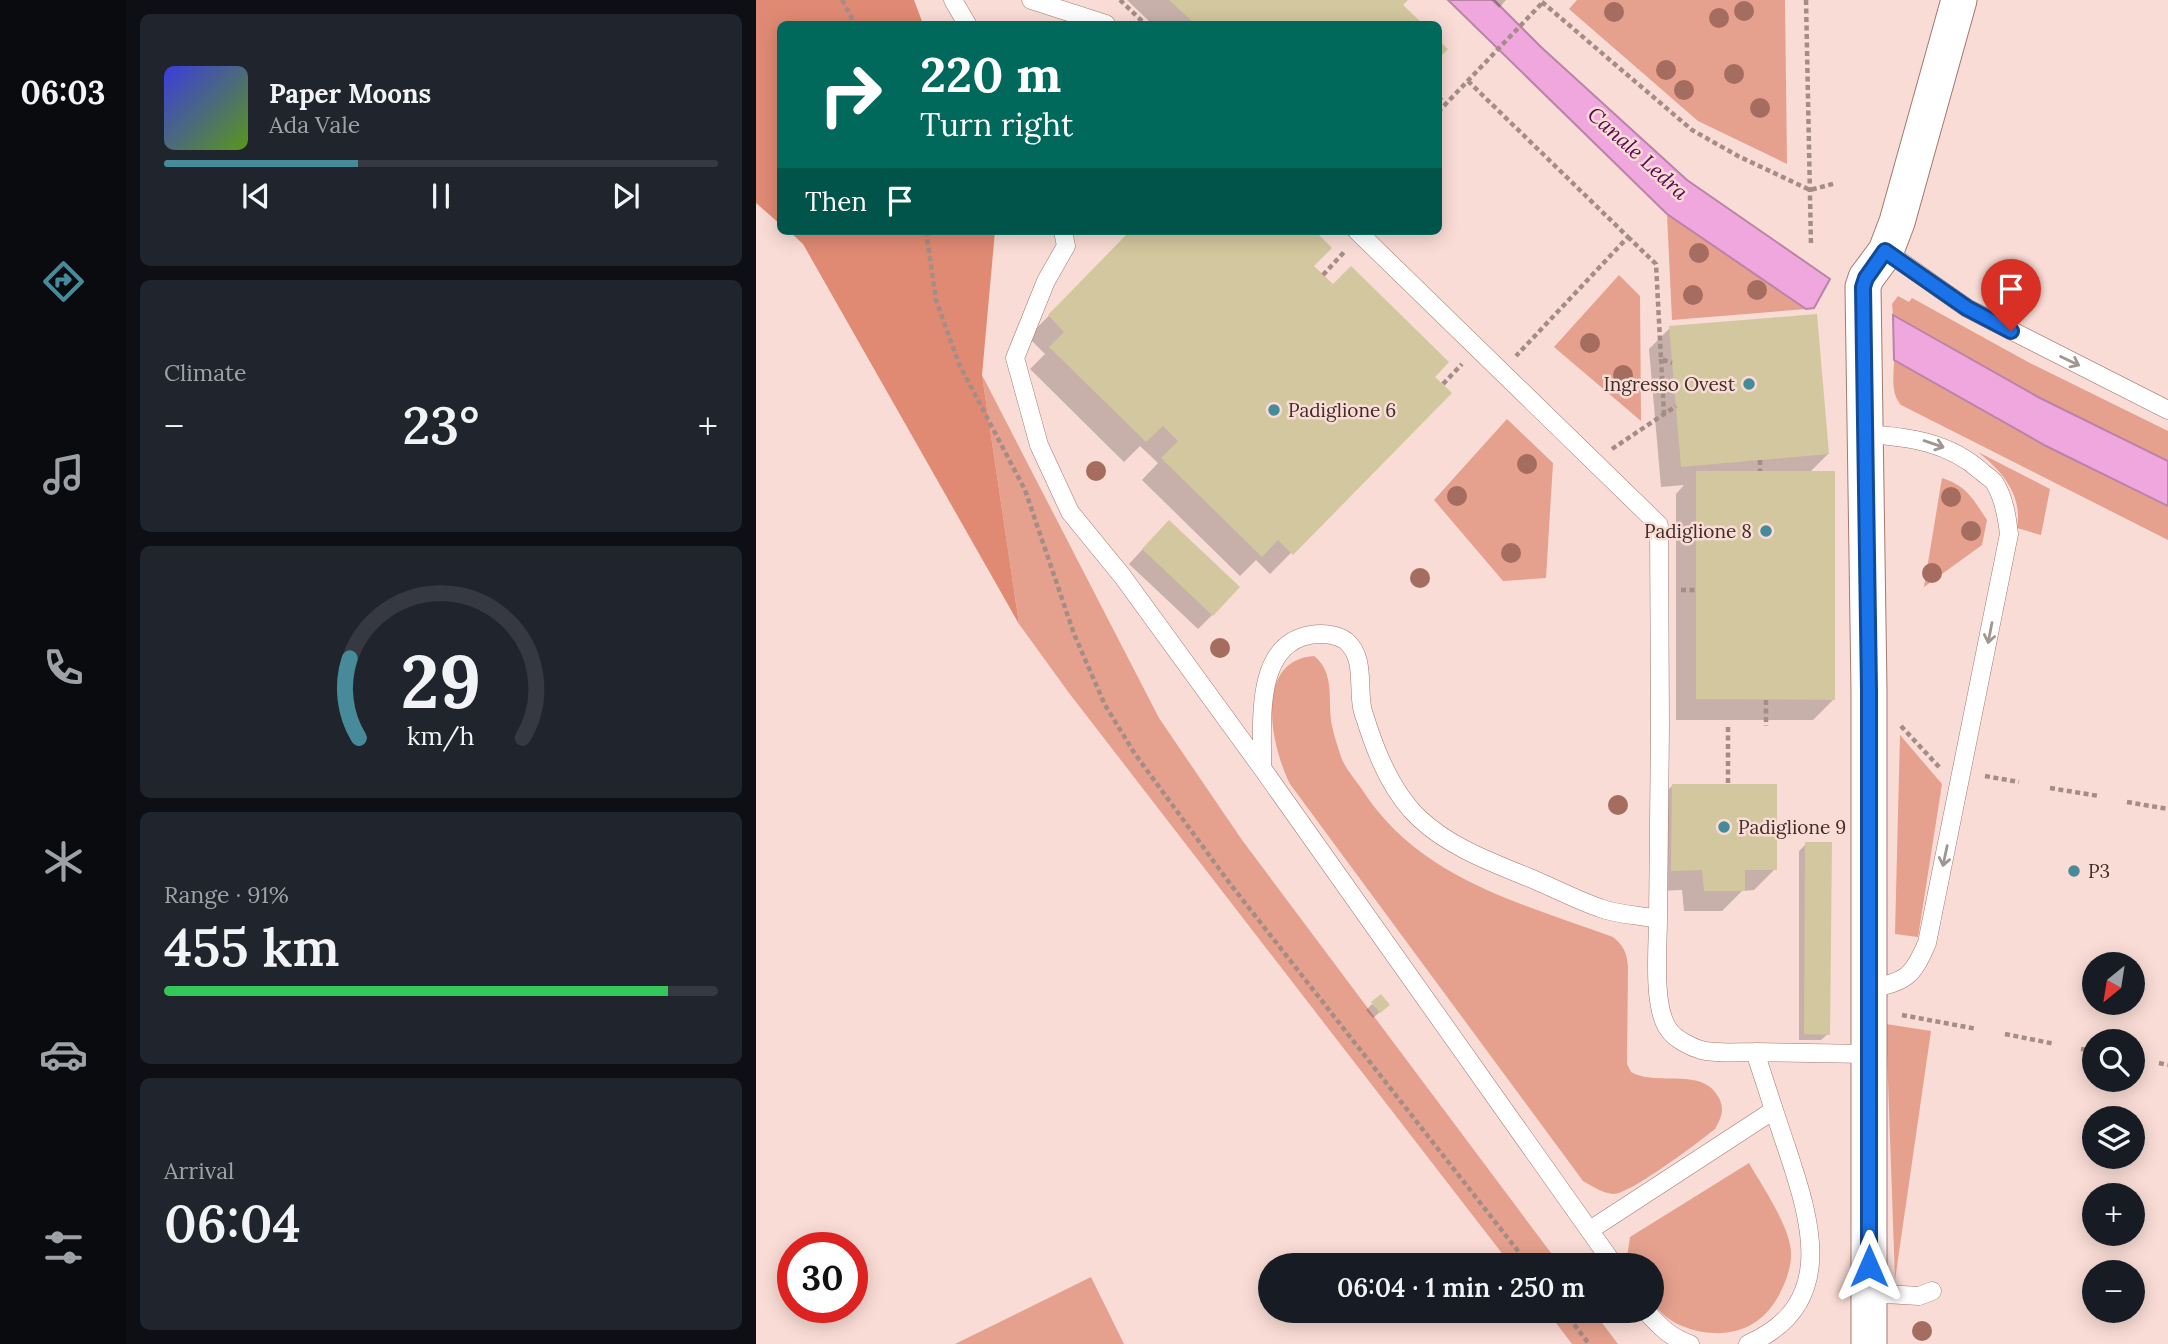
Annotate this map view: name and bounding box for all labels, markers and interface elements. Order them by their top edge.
text: 220 m [920,43,1061,105]
icon: right [805,49,896,140]
text: 06:03 [20,72,106,113]
text: Paper Moons [269,77,431,110]
water label: Canale Ledra [1582,101,1694,206]
text: Turn right [920,104,1073,145]
text: Ada Vale [269,110,360,139]
icon: previous [237,177,275,215]
icon: pause [422,177,460,215]
icon: next [607,177,645,215]
icon: arrive [881,182,919,220]
text: Then [805,185,867,218]
icon: directions [39,257,88,306]
pin [1981,259,2041,331]
icon: arrive [1992,270,2030,308]
one-way arrow [2059,355,2080,369]
text: Climate [164,358,246,387]
place label: Ingresso Ovest [1604,372,1736,396]
marker: Ingresso Ovest [1741,376,1757,392]
text: 23° [403,392,479,458]
place label: Padiglione 6 [1288,398,1396,422]
text: − [164,402,184,450]
text: + [698,402,718,450]
marker: Padiglione 6 [1266,402,1282,418]
one-way arrow [1922,439,1944,451]
icon: music [39,450,88,499]
place label: Padiglione 8 [1644,519,1752,543]
marker: Padiglione 8 [1758,523,1774,539]
one-way arrow [1983,621,1996,644]
text: 29 [401,635,481,728]
icon: phone [39,643,88,692]
text: km/h [407,720,475,752]
place label: Padiglione 9 [1738,815,1846,839]
marker: Padiglione 9 [1716,819,1732,835]
icon: climate [39,837,88,886]
one-way arrow [1938,844,1952,867]
place label: P3 [2088,859,2110,883]
marker: P3 [2066,863,2082,879]
text: Range · 91% [164,880,289,909]
text: 455 km [164,914,340,980]
north arrow [2082,952,2146,1015]
map controls [2082,952,2145,1323]
button: search [2082,1029,2145,1092]
icon: car [39,1030,88,1079]
button: layers [2082,1106,2145,1169]
text: Arrival [164,1156,234,1185]
button: + [2082,1183,2145,1246]
text: 06:04 [164,1190,301,1256]
icon: filters [39,1223,88,1272]
position arrow [1832,1229,1906,1303]
speed limit sign: 30 [777,1232,868,1323]
button: − [2082,1260,2145,1323]
text: 06:04 · 1 min · 250 m [1337,1271,1585,1304]

